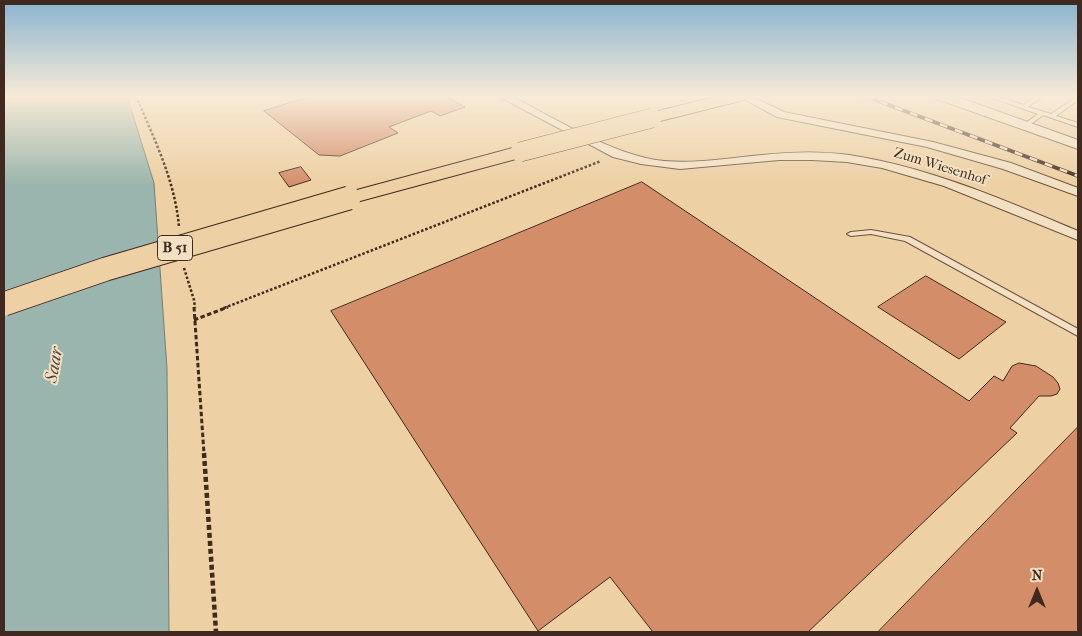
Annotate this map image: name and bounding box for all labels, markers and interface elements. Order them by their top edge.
street label: Zum Wiesenhof [892,145,988,189]
road number: B 51 [158,236,192,260]
water label: Saar [42,346,68,384]
north arrow [1012,566,1062,616]
text: N [1032,567,1042,584]

